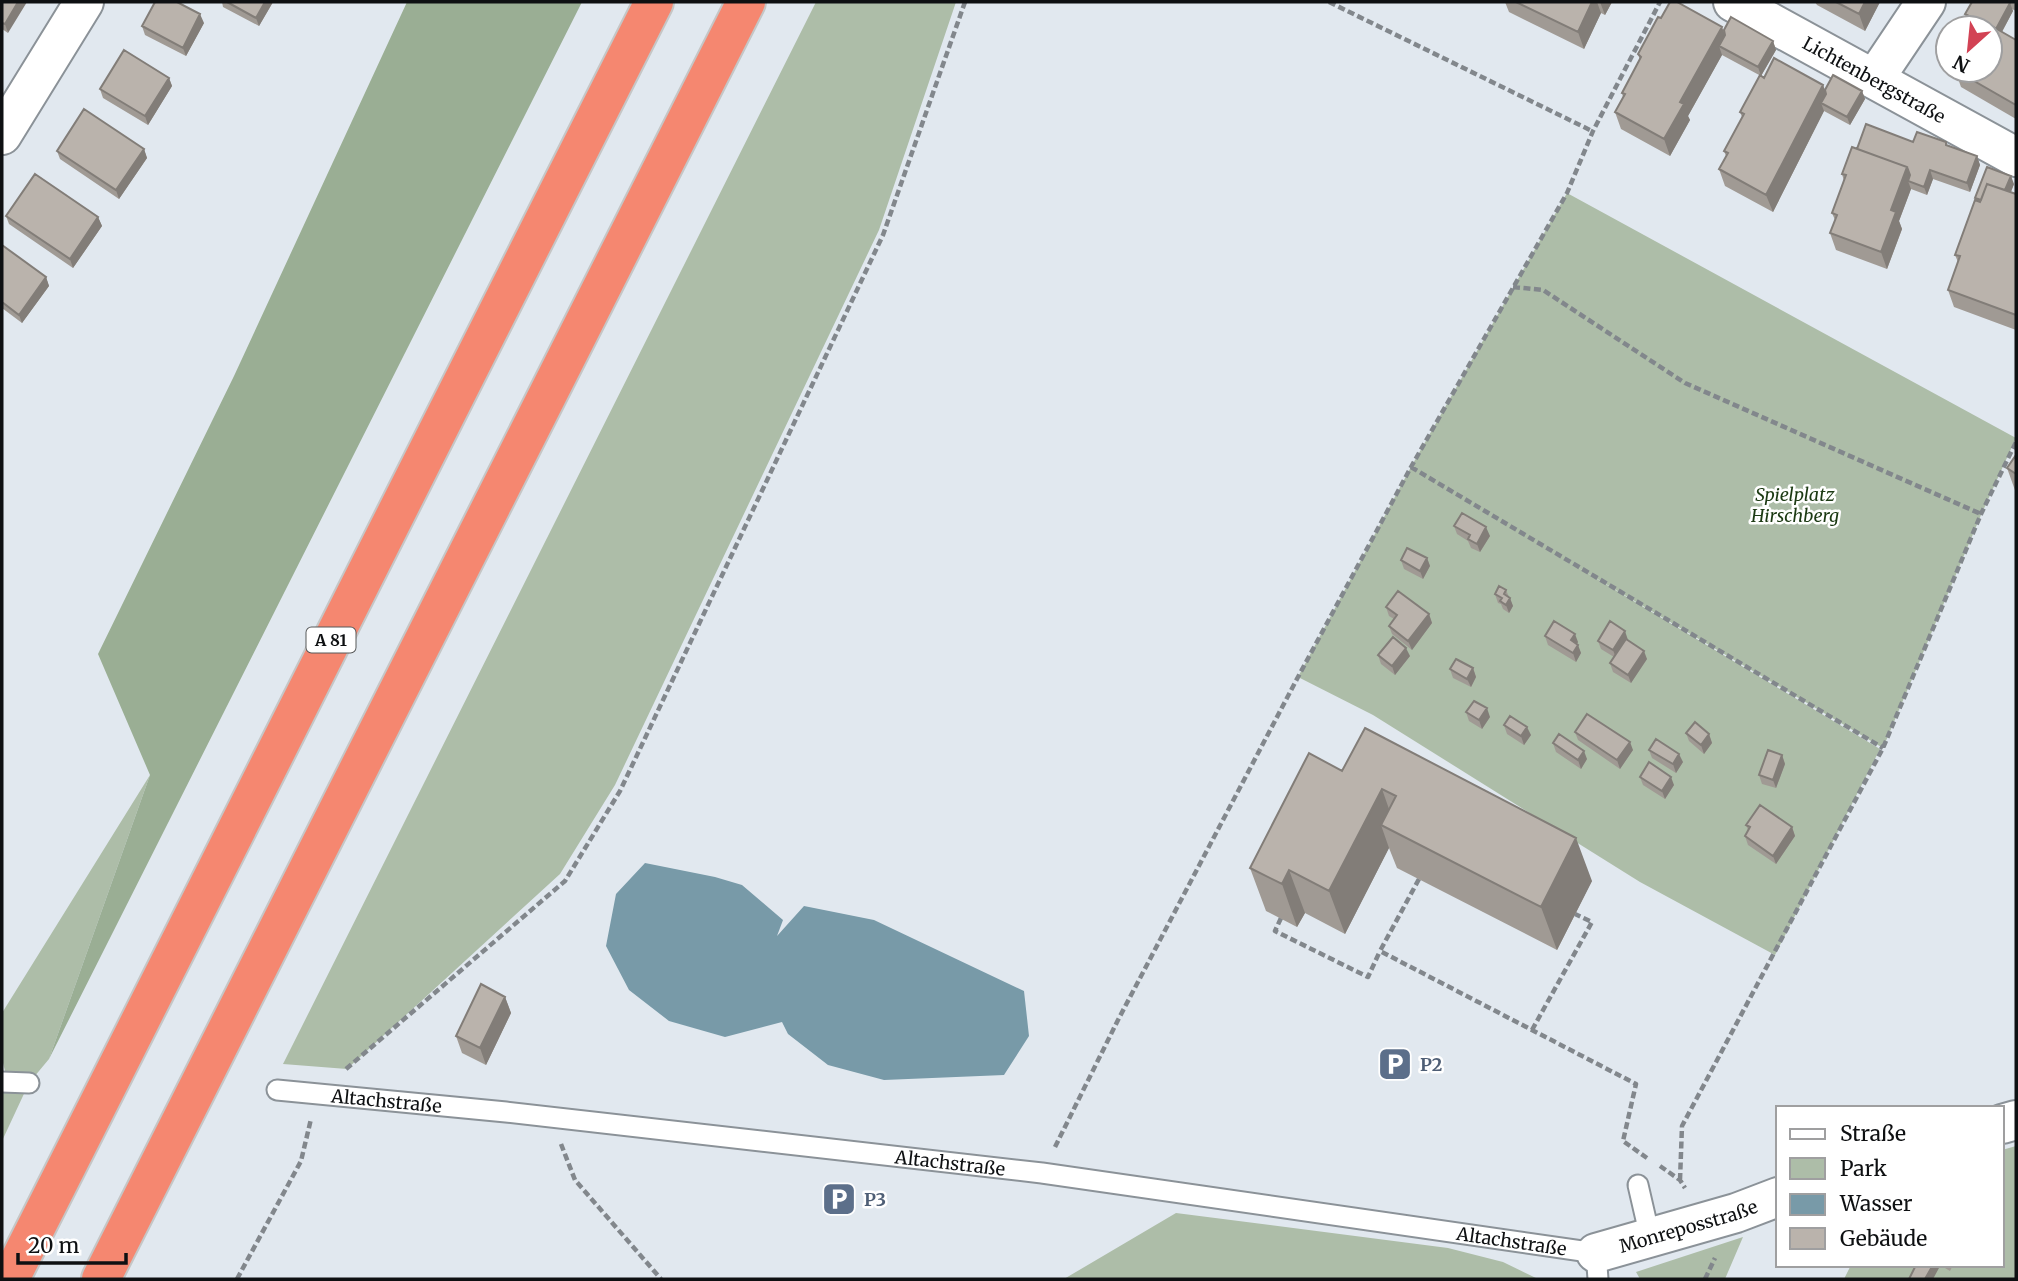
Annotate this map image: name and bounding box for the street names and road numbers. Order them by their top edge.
street label: Lichtenbergstraße [1799,31,1950,128]
road number: A 81 [306,628,356,652]
street label: Altachstraße [329,1084,443,1117]
street label: Altachstraße [893,1145,1006,1180]
street label: Monreposstraße [1616,1194,1761,1257]
street label: Altachstraße [1454,1221,1568,1260]

